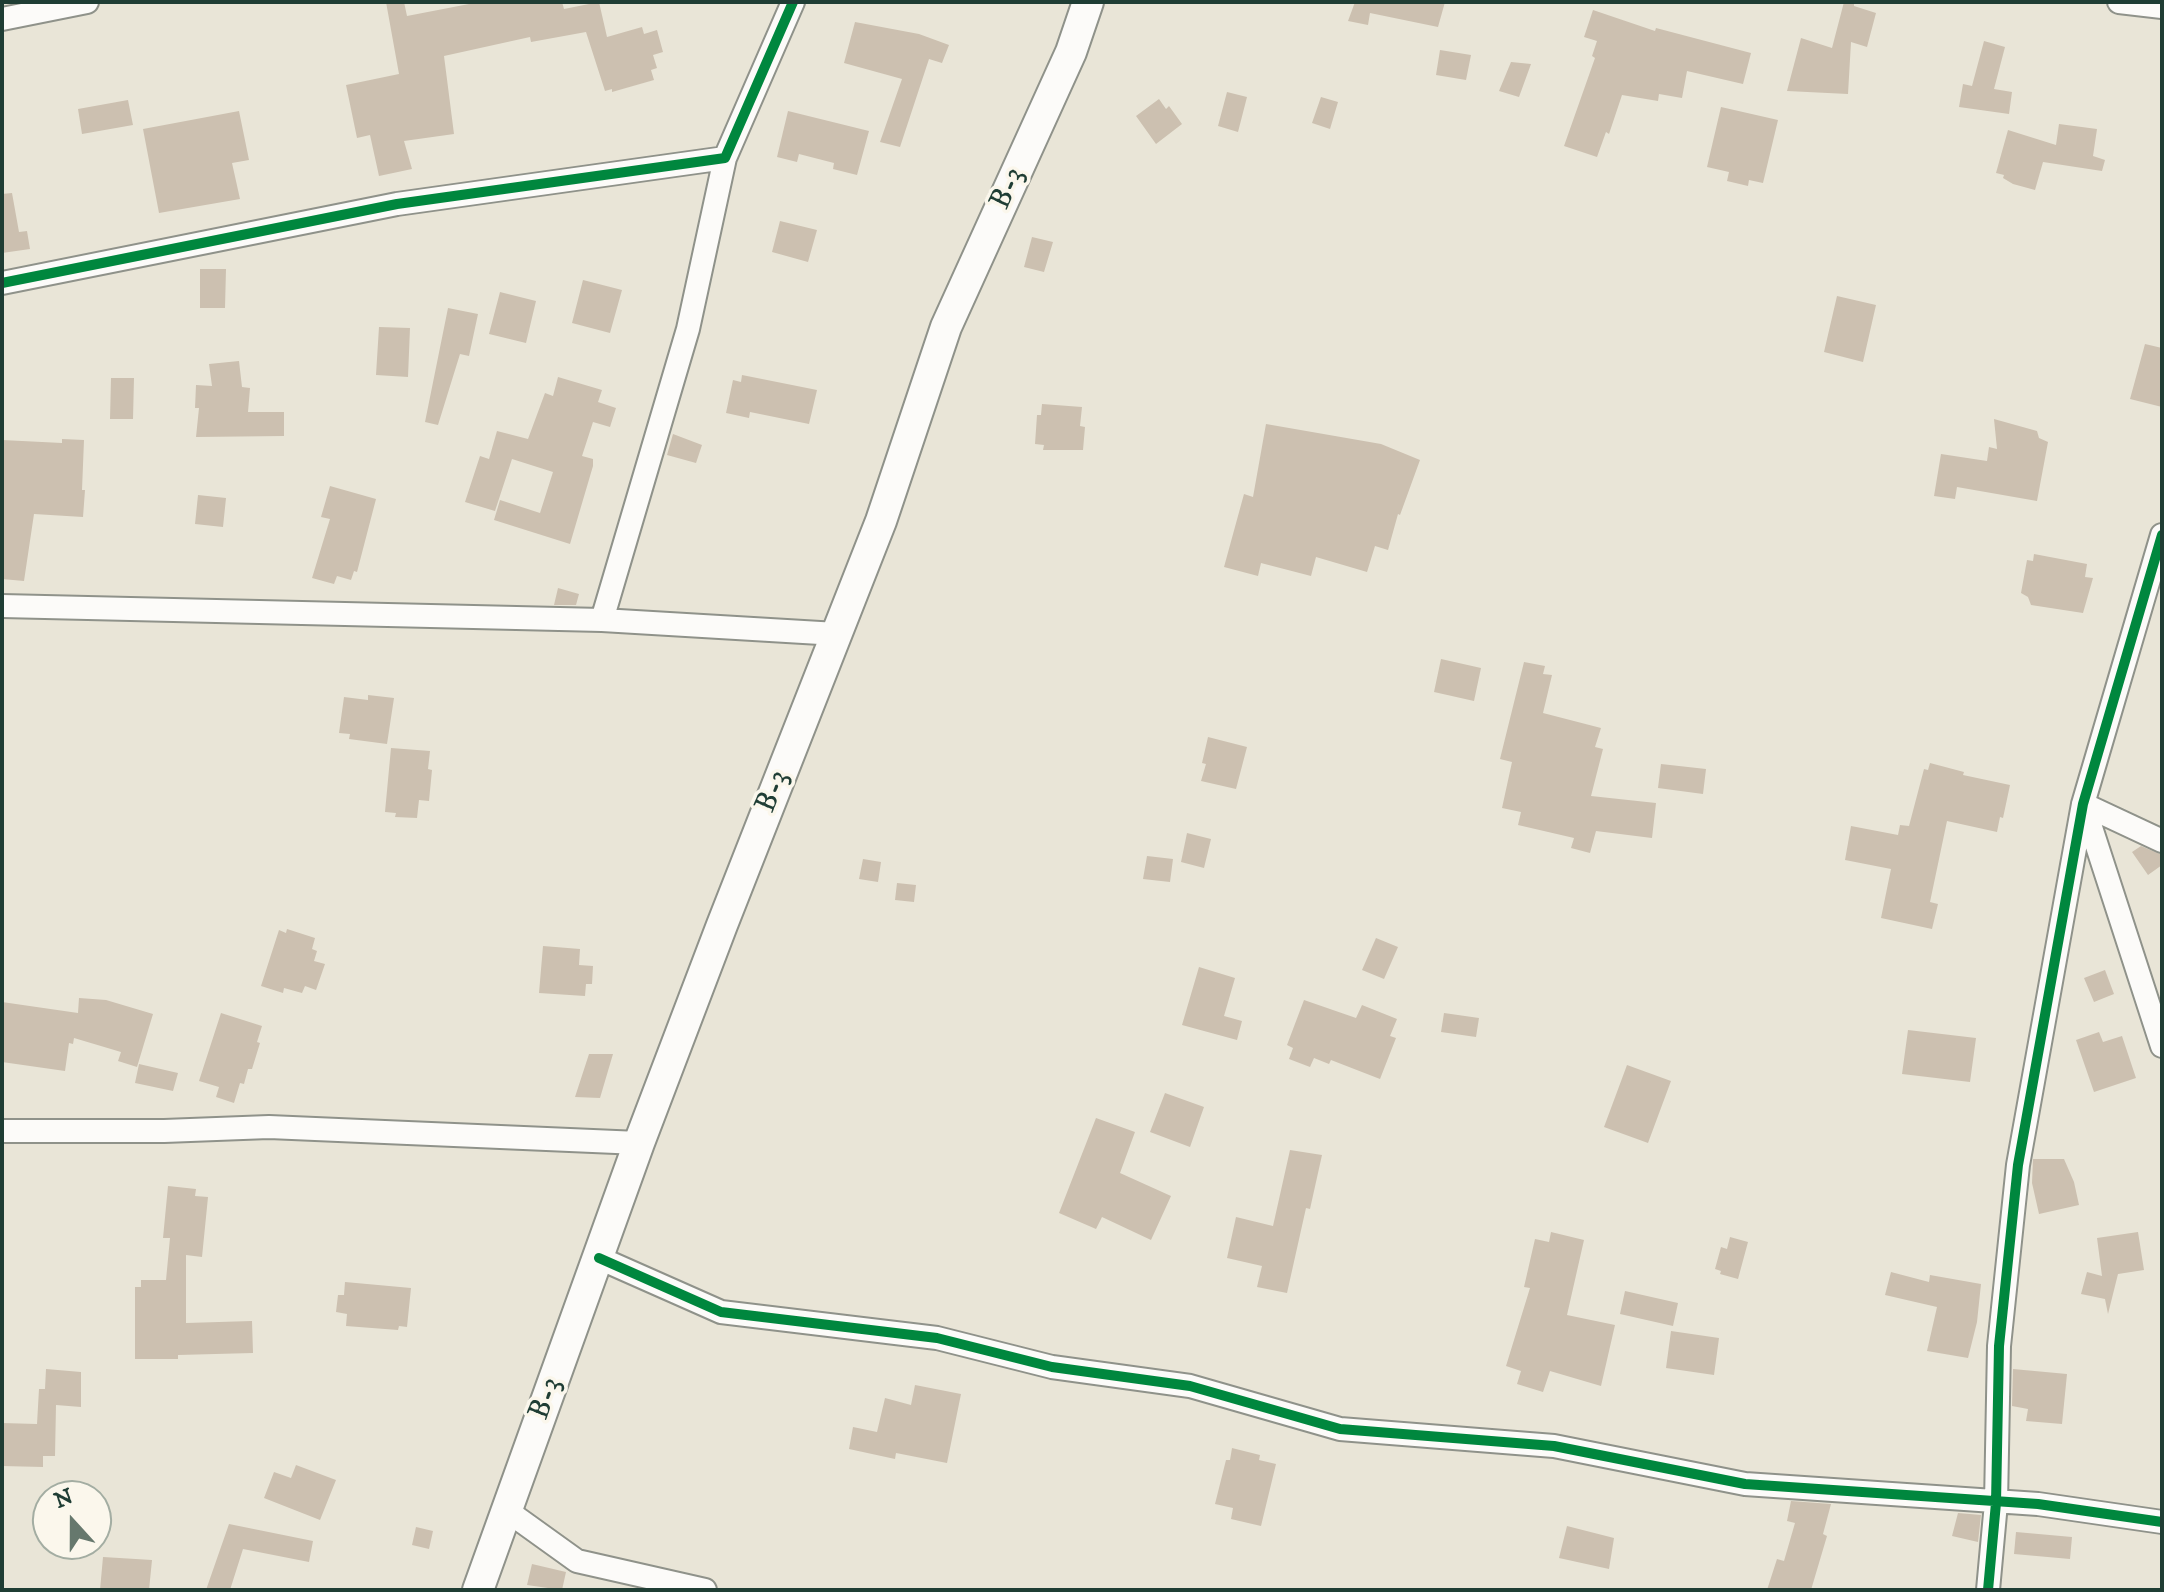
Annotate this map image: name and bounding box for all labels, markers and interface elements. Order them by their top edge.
street label: B-3 [984,162,1034,216]
street label: B-3 [749,766,799,818]
street label: B-3 [523,1373,571,1425]
north arrow [32,1480,112,1560]
text: N [51,1483,77,1515]

